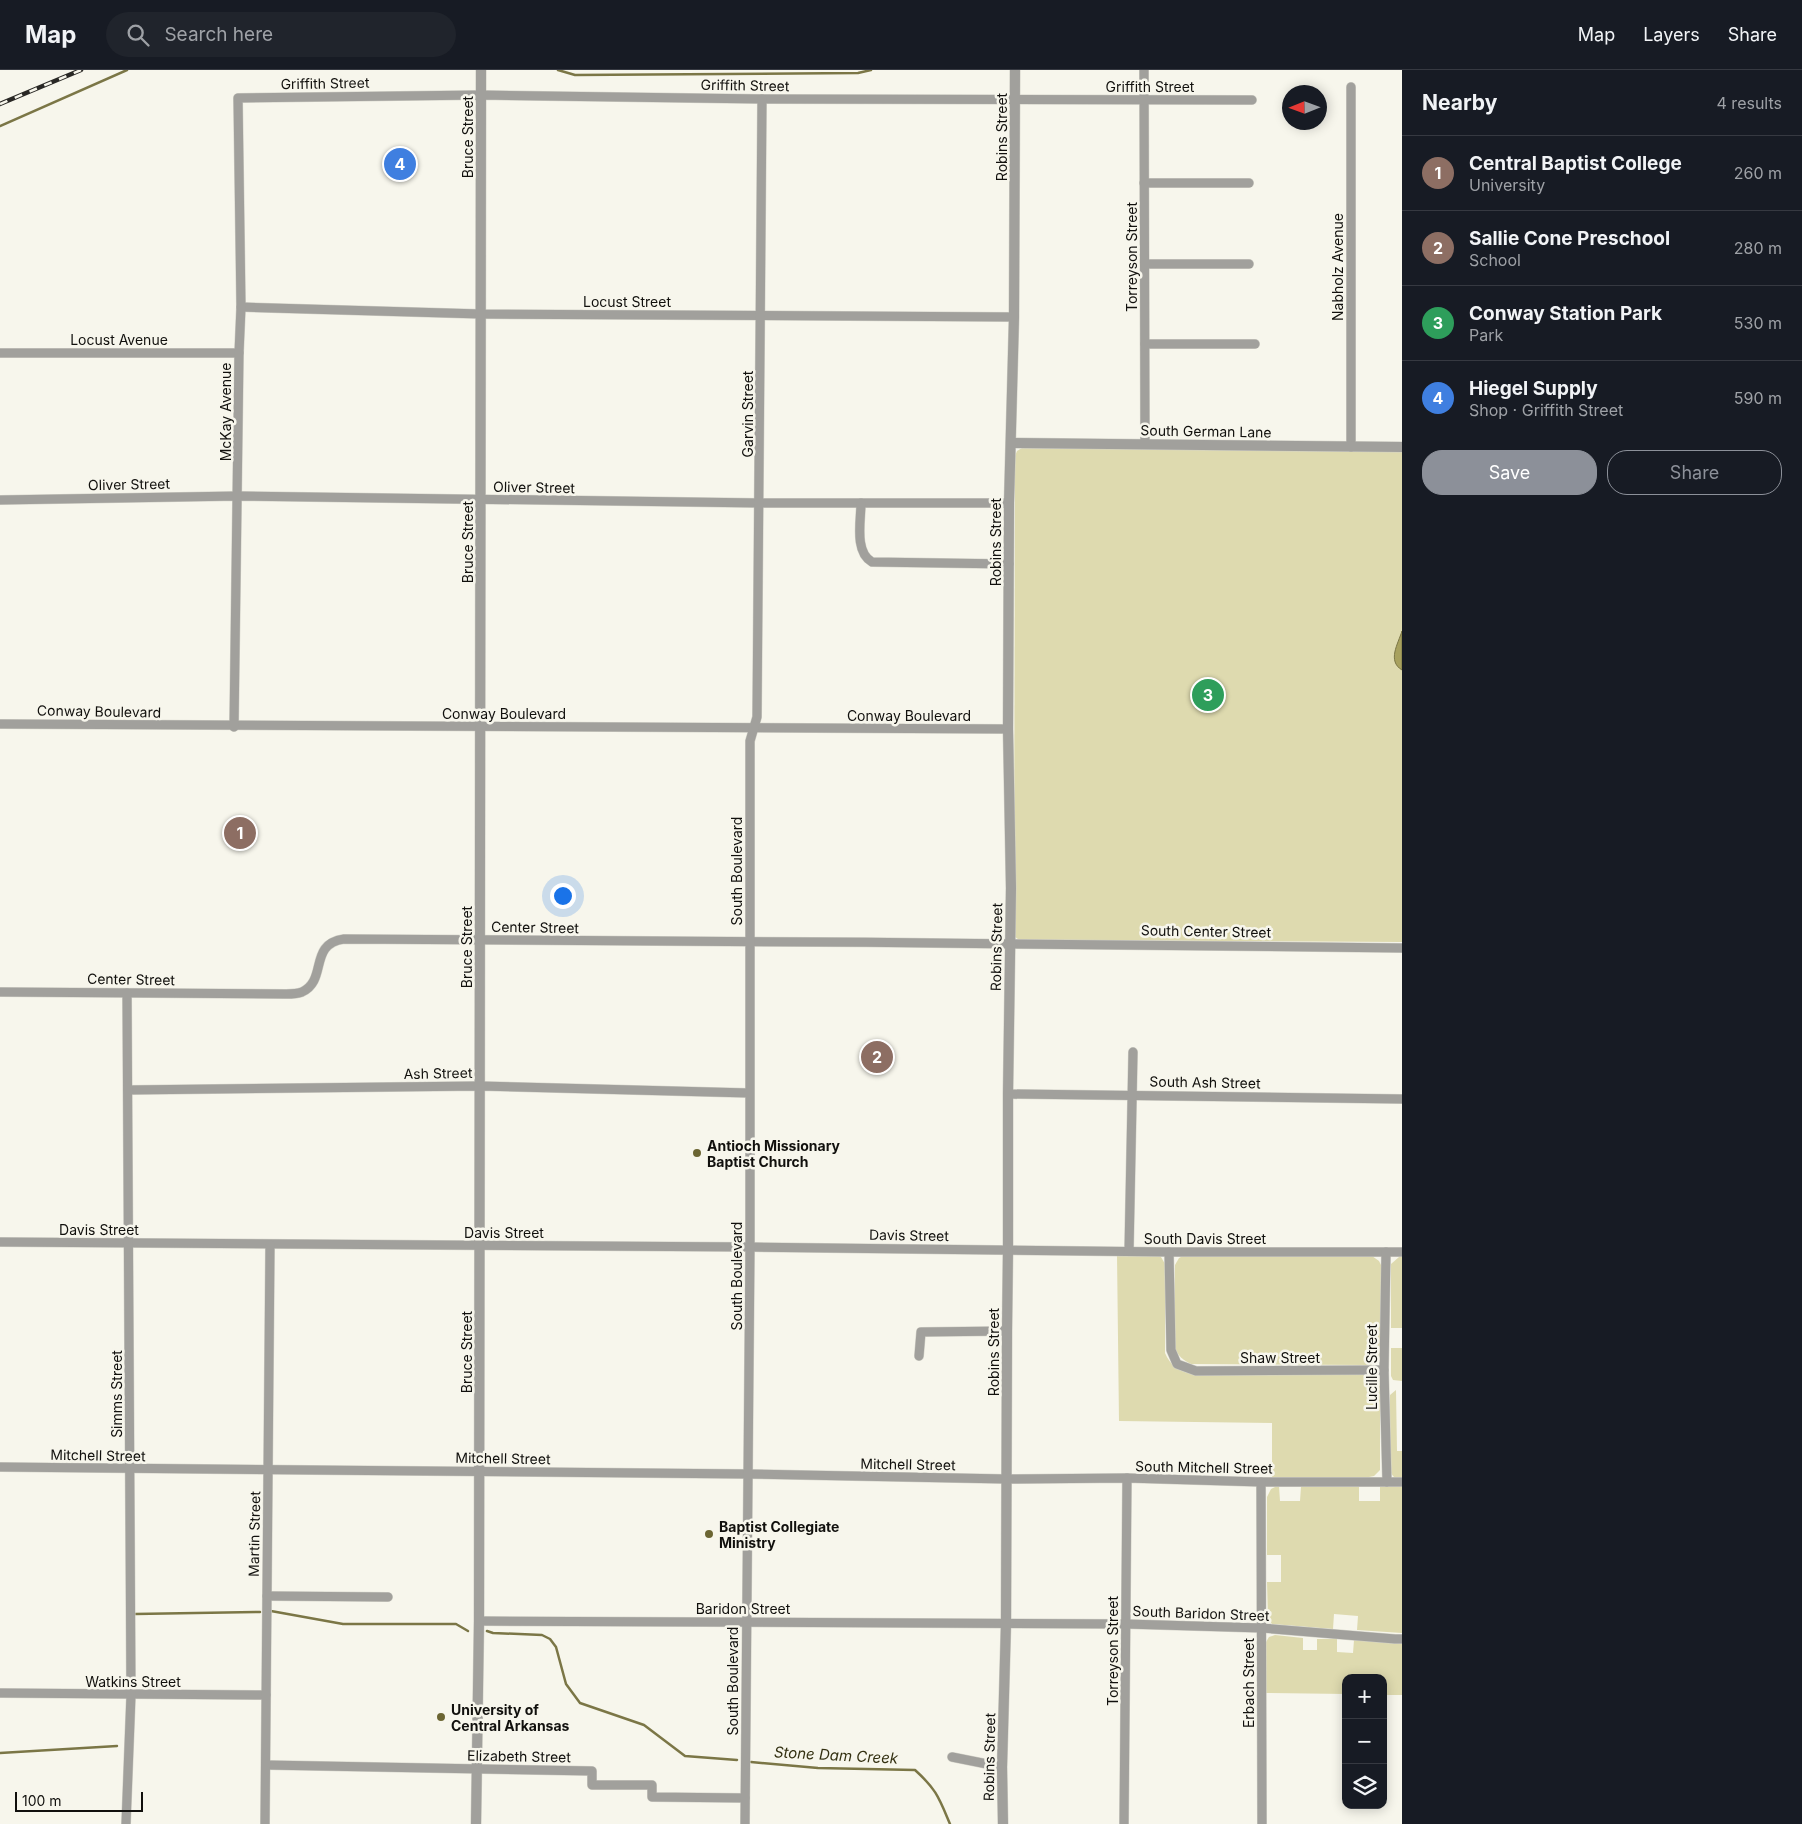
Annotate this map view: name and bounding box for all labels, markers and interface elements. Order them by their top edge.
search box [106,12,456,57]
text: Map [25,20,76,49]
icon: search [124,21,152,49]
text: Search here [164,23,273,46]
text: Map [1578,24,1615,45]
text: Layers [1643,24,1700,45]
text: Share [1728,24,1777,45]
street label: Griffith Street [280,74,370,92]
street label: Griffith Street [700,76,790,94]
street label: Griffith Street [1106,78,1195,95]
north arrow [1282,85,1327,130]
text: Nearby [1422,90,1497,115]
street label: Robins Street [993,92,1010,181]
text: 4 results [1717,93,1782,113]
street label: Bruce Street [459,95,476,178]
pin: 4 [384,145,416,183]
text: Central Baptist College [1469,152,1682,175]
text: 1 [1435,163,1441,183]
text: 260 m [1734,163,1782,183]
text: University [1469,175,1545,195]
street label: Torreyson Street [1123,202,1140,312]
street label: Nabholz Avenue [1329,213,1346,321]
text: Sallie Cone Preschool [1469,227,1670,250]
text: 2 [1433,238,1443,258]
text: 280 m [1734,238,1782,258]
text: School [1469,250,1521,270]
street label: Locust Street [583,293,671,310]
text: Conway Station Park [1469,302,1662,325]
text: 3 [1433,313,1443,333]
text: 530 m [1734,313,1782,333]
text: Park [1469,325,1503,345]
street label: Locust Avenue [70,331,168,348]
street label: McKay Avenue [217,363,234,461]
street label: Garvin Street [739,370,756,457]
text: Hiegel Supply [1469,377,1598,400]
text: 4 [1433,388,1443,408]
text: 590 m [1734,388,1782,408]
text: Shop · Griffith Street [1469,400,1623,420]
street label: South German Lane [1140,421,1272,441]
button: Save [1422,450,1597,495]
button: Share [1607,450,1782,495]
street label: Oliver Street [88,475,171,493]
street label: Oliver Street [493,478,576,496]
street label: Robins Street [987,497,1004,586]
street label: Bruce Street [459,500,476,583]
pin: 3 [1192,676,1224,714]
street label: Conway Boulevard [37,701,161,721]
street label: Conway Boulevard [442,705,566,722]
street label: Conway Boulevard [847,707,971,724]
pin: 1 [224,814,256,852]
street label: South Boulevard [728,817,745,925]
your location [550,883,576,909]
street label: Robins Street [987,902,1005,991]
street label: Bruce Street [458,905,475,988]
street label: Center Street [491,918,580,936]
street label: South Center Street [1141,921,1272,941]
street label: Center Street [87,970,176,988]
pin: 2 [861,1038,893,1076]
street label: Ash Street [403,1064,473,1082]
street label: South Ash Street [1149,1073,1261,1091]
place label: Antioch Missionary Baptist Church [707,1137,841,1170]
marker: Antioch Missionary Baptist Church [691,1147,703,1159]
street label: Davis Street [59,1221,139,1238]
street label: South Boulevard [728,1222,745,1330]
street label: Davis Street [464,1224,544,1241]
street label: Davis Street [869,1226,949,1244]
street label: South Davis Street [1144,1230,1267,1247]
street label: Robins Street [985,1307,1002,1396]
street label: Bruce Street [458,1310,475,1393]
street label: Lucille Street [1363,1324,1380,1410]
street label: Shaw Street [1240,1349,1320,1366]
street label: Simms Street [108,1350,125,1438]
street label: Mitchell Street [50,1446,146,1464]
street label: Mitchell Street [455,1449,551,1467]
street label: Mitchell Street [860,1455,956,1473]
street label: South Mitchell Street [1135,1457,1273,1477]
street label: Martin Street [245,1491,263,1577]
place label: Baptist Collegiate Ministry [719,1518,839,1551]
marker: Baptist Collegiate Ministry [703,1528,715,1540]
street label: Torreyson Street [1104,1596,1121,1706]
street label: Baridon Street [696,1600,791,1617]
street label: South Baridon Street [1132,1602,1270,1624]
street label: South Boulevard [724,1627,741,1735]
street label: Erbach Street [1240,1637,1257,1728]
street label: Watkins Street [85,1673,181,1690]
map controls [1342,1674,1387,1809]
button: + [1342,1674,1387,1719]
place label: University of Central Arkansas [451,1701,570,1734]
marker: University of Central Arkansas [435,1711,447,1723]
street label: Robins Street [980,1712,998,1801]
button: − [1342,1719,1387,1764]
water label: Stone Dam Creek [773,1742,899,1768]
street label: Elizabeth Street [467,1747,571,1765]
button: layers [1342,1764,1387,1809]
scale bar [15,1789,142,1812]
text: 100 m [22,1792,62,1809]

